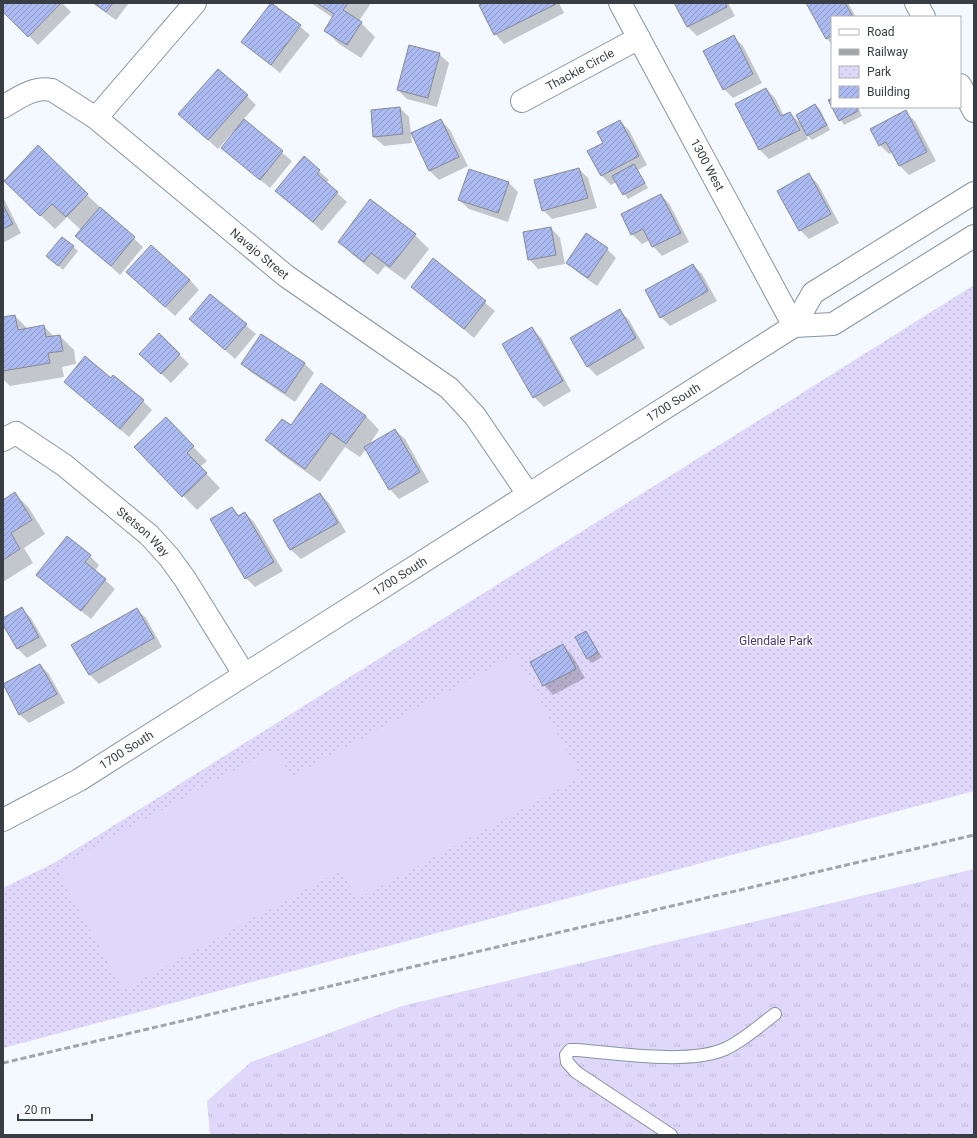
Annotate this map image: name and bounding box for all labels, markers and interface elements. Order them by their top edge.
legend [831,16,961,108]
text: Road [867,25,895,39]
text: Railway [867,45,908,59]
street label: Thackie Circle [544,46,617,94]
text: Park [867,65,892,79]
text: Building [867,85,910,99]
street label: 1300 West [688,137,727,193]
street label: Navajo Street [227,226,292,282]
street label: 1700 South [644,380,703,425]
street label: Stetson Way [114,504,172,560]
street label: 1700 South [370,554,429,599]
park label: Glendale Park [739,634,814,648]
street label: 1700 South [97,728,156,772]
scale bar [18,1096,92,1122]
text: 20 m [24,1103,51,1117]

